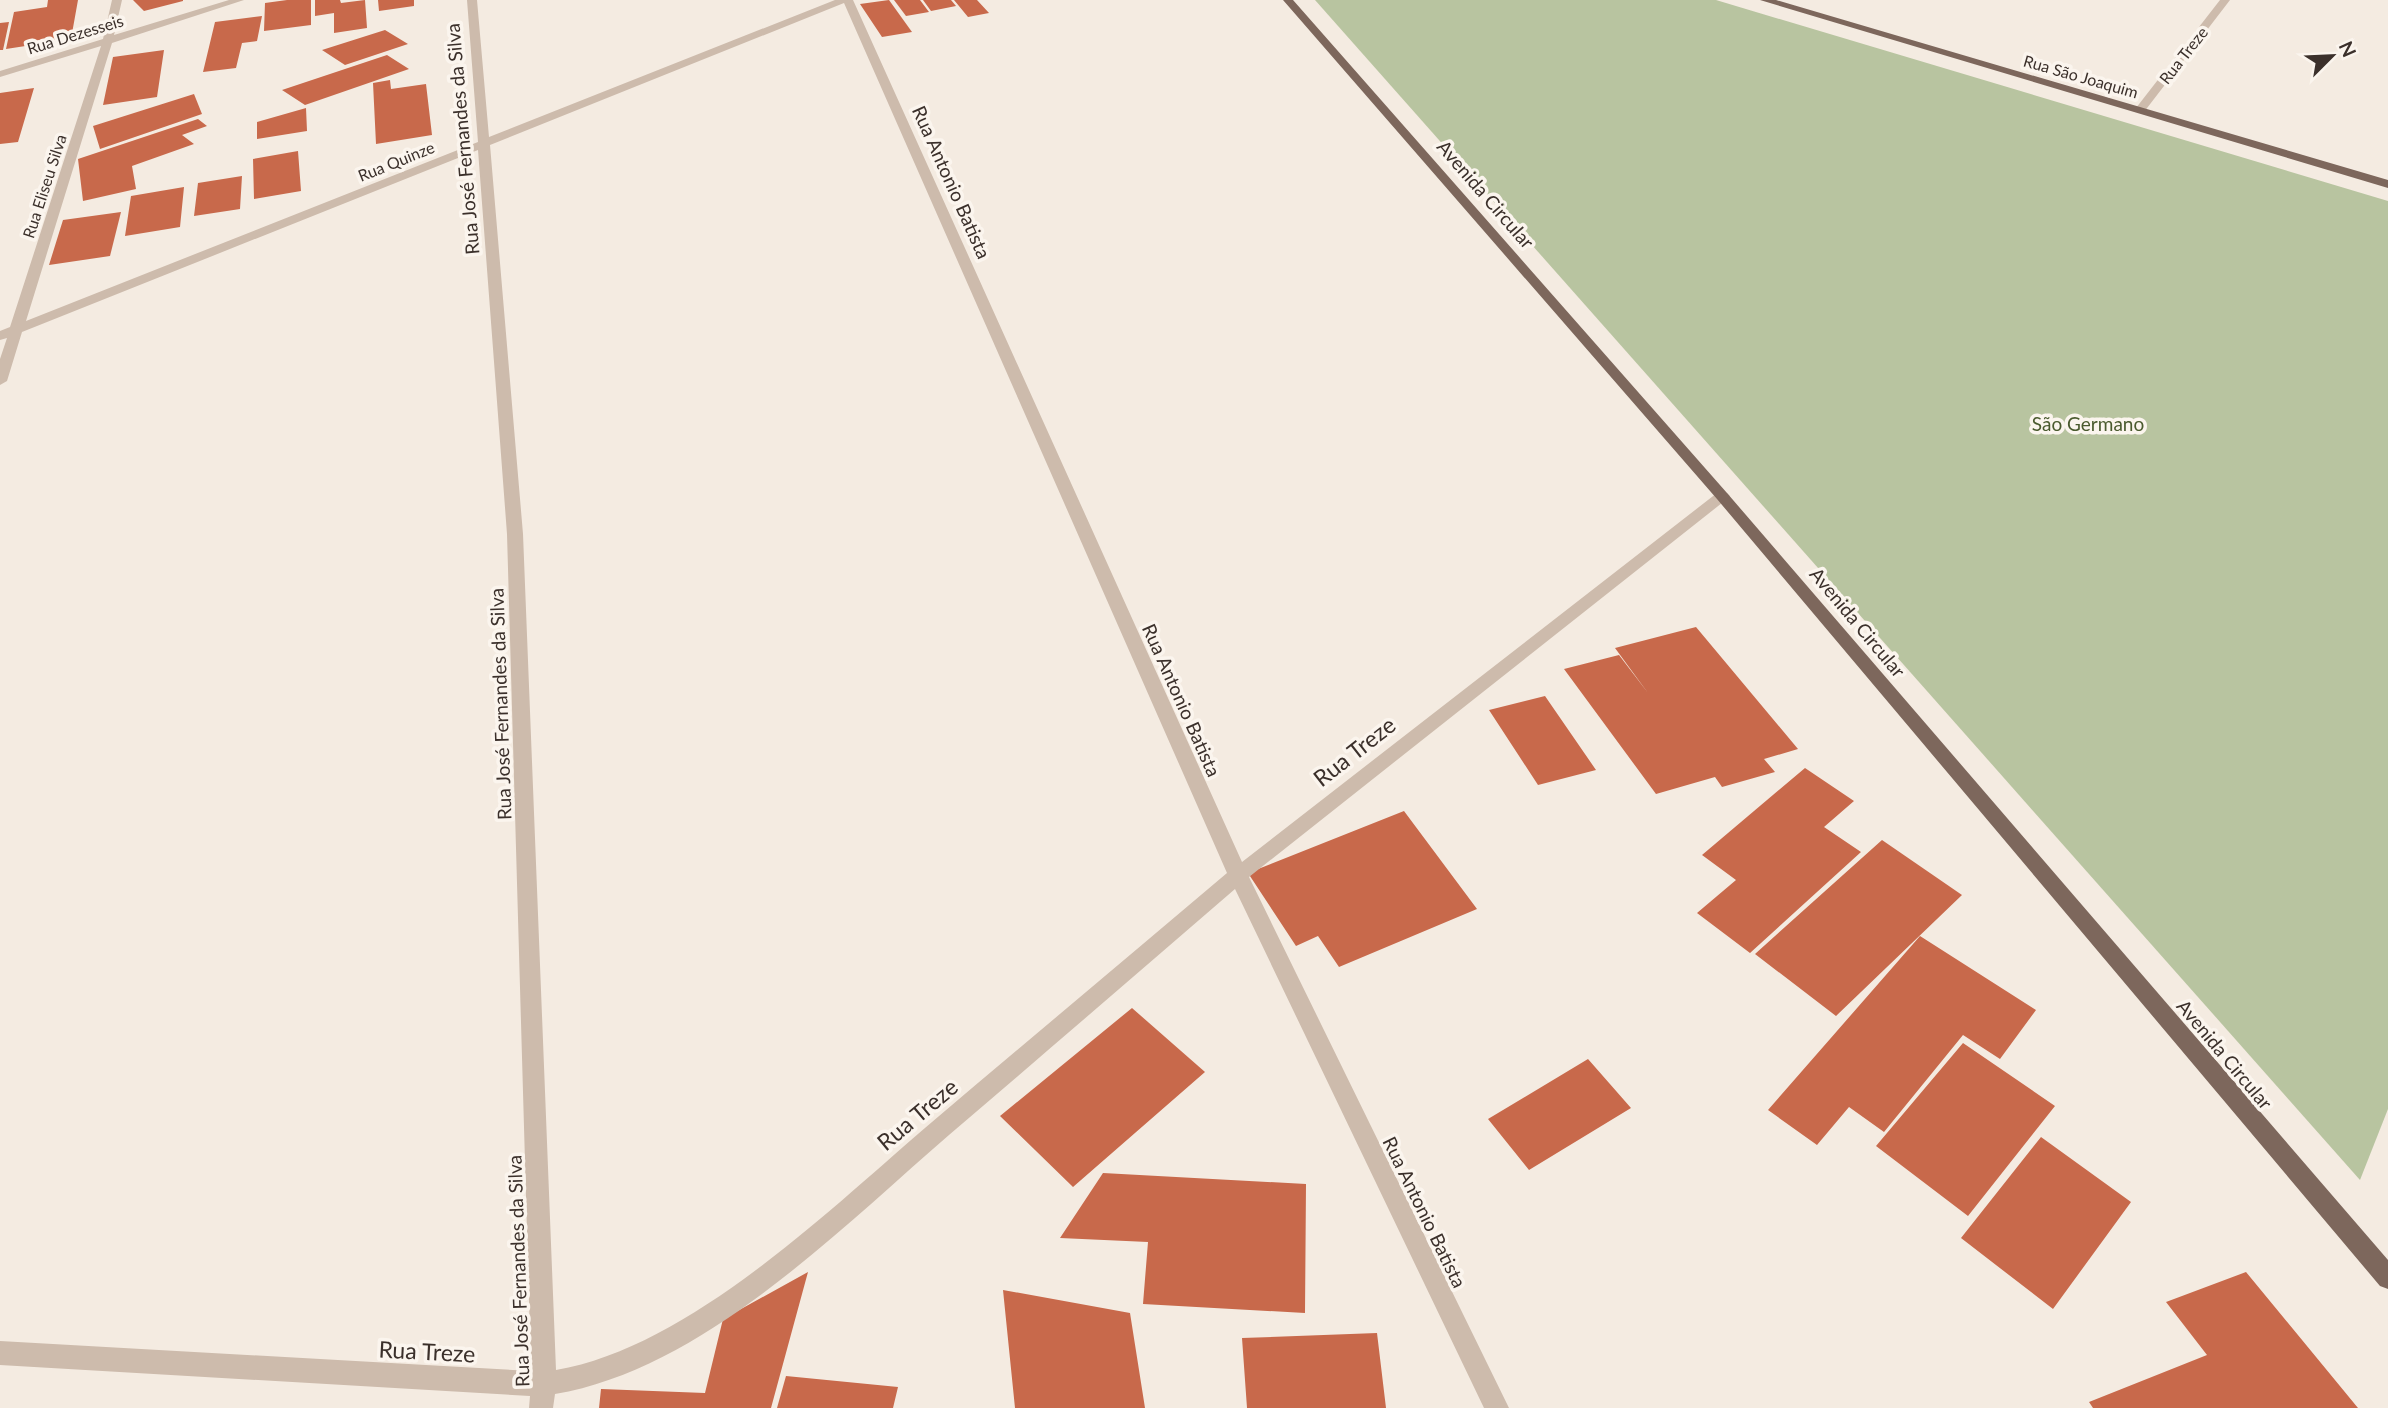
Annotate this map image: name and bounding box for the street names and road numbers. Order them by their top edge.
street label: Rua Dezesseis [25,10,126,58]
street label: Rua José Fernandes da Silva [440,22,484,256]
street label: Rua Treze [2155,23,2211,87]
street label: Rua São Joaquim [2022,51,2140,101]
street label: Rua Antonio Batista [908,102,996,262]
street label: Rua Eliseu Silva [18,132,70,240]
street label: Avenida Circular [1433,135,1539,253]
street label: Rua Quinze [355,137,437,185]
street label: Avenida Circular [1805,562,1911,682]
street label: Rua José Fernandes da Silva [484,588,516,820]
street label: Rua Antonio Batista [1138,620,1226,780]
street label: Rua Treze [1307,710,1401,792]
street label: Avenida Circular [2172,994,2278,1114]
street label: Rua Treze [871,1072,963,1156]
street label: Rua Antonio Batista [1378,1133,1472,1291]
street label: Rua José Fernandes da Silva [502,1155,534,1387]
street label: Rua Treze [378,1334,476,1368]

